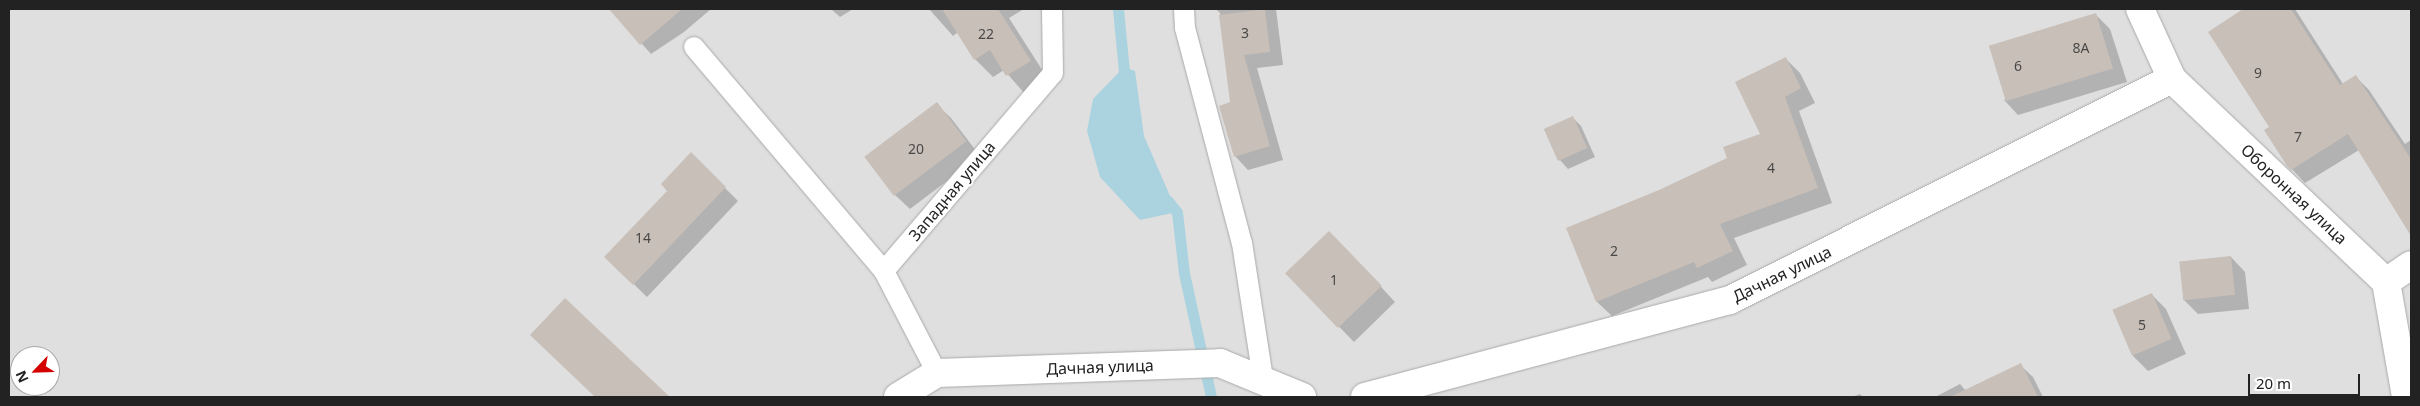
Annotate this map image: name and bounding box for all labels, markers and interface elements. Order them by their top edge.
house number: 3 [1241,25,1249,41]
house number: 22 [978,26,994,42]
house number: 8А [2073,40,2089,56]
house number: 6 [2014,58,2022,74]
house number: 9 [2254,65,2262,81]
house number: 7 [2294,129,2302,145]
street label: Западная улица [905,137,999,245]
street label: Оборонная улица [2237,140,2351,248]
house number: 20 [908,141,924,157]
house number: 4 [1767,160,1775,176]
house number: 14 [635,230,651,246]
street label: Дачная улица [1730,242,1834,306]
house number: 2 [1610,243,1618,259]
house number: 1 [1330,272,1338,288]
house number: 5 [2138,317,2146,333]
north arrow [10,346,60,396]
street label: Дачная улица [1046,356,1154,378]
scale bar [2250,364,2362,396]
text: N [11,368,33,386]
text: 20 m [2256,373,2291,393]

